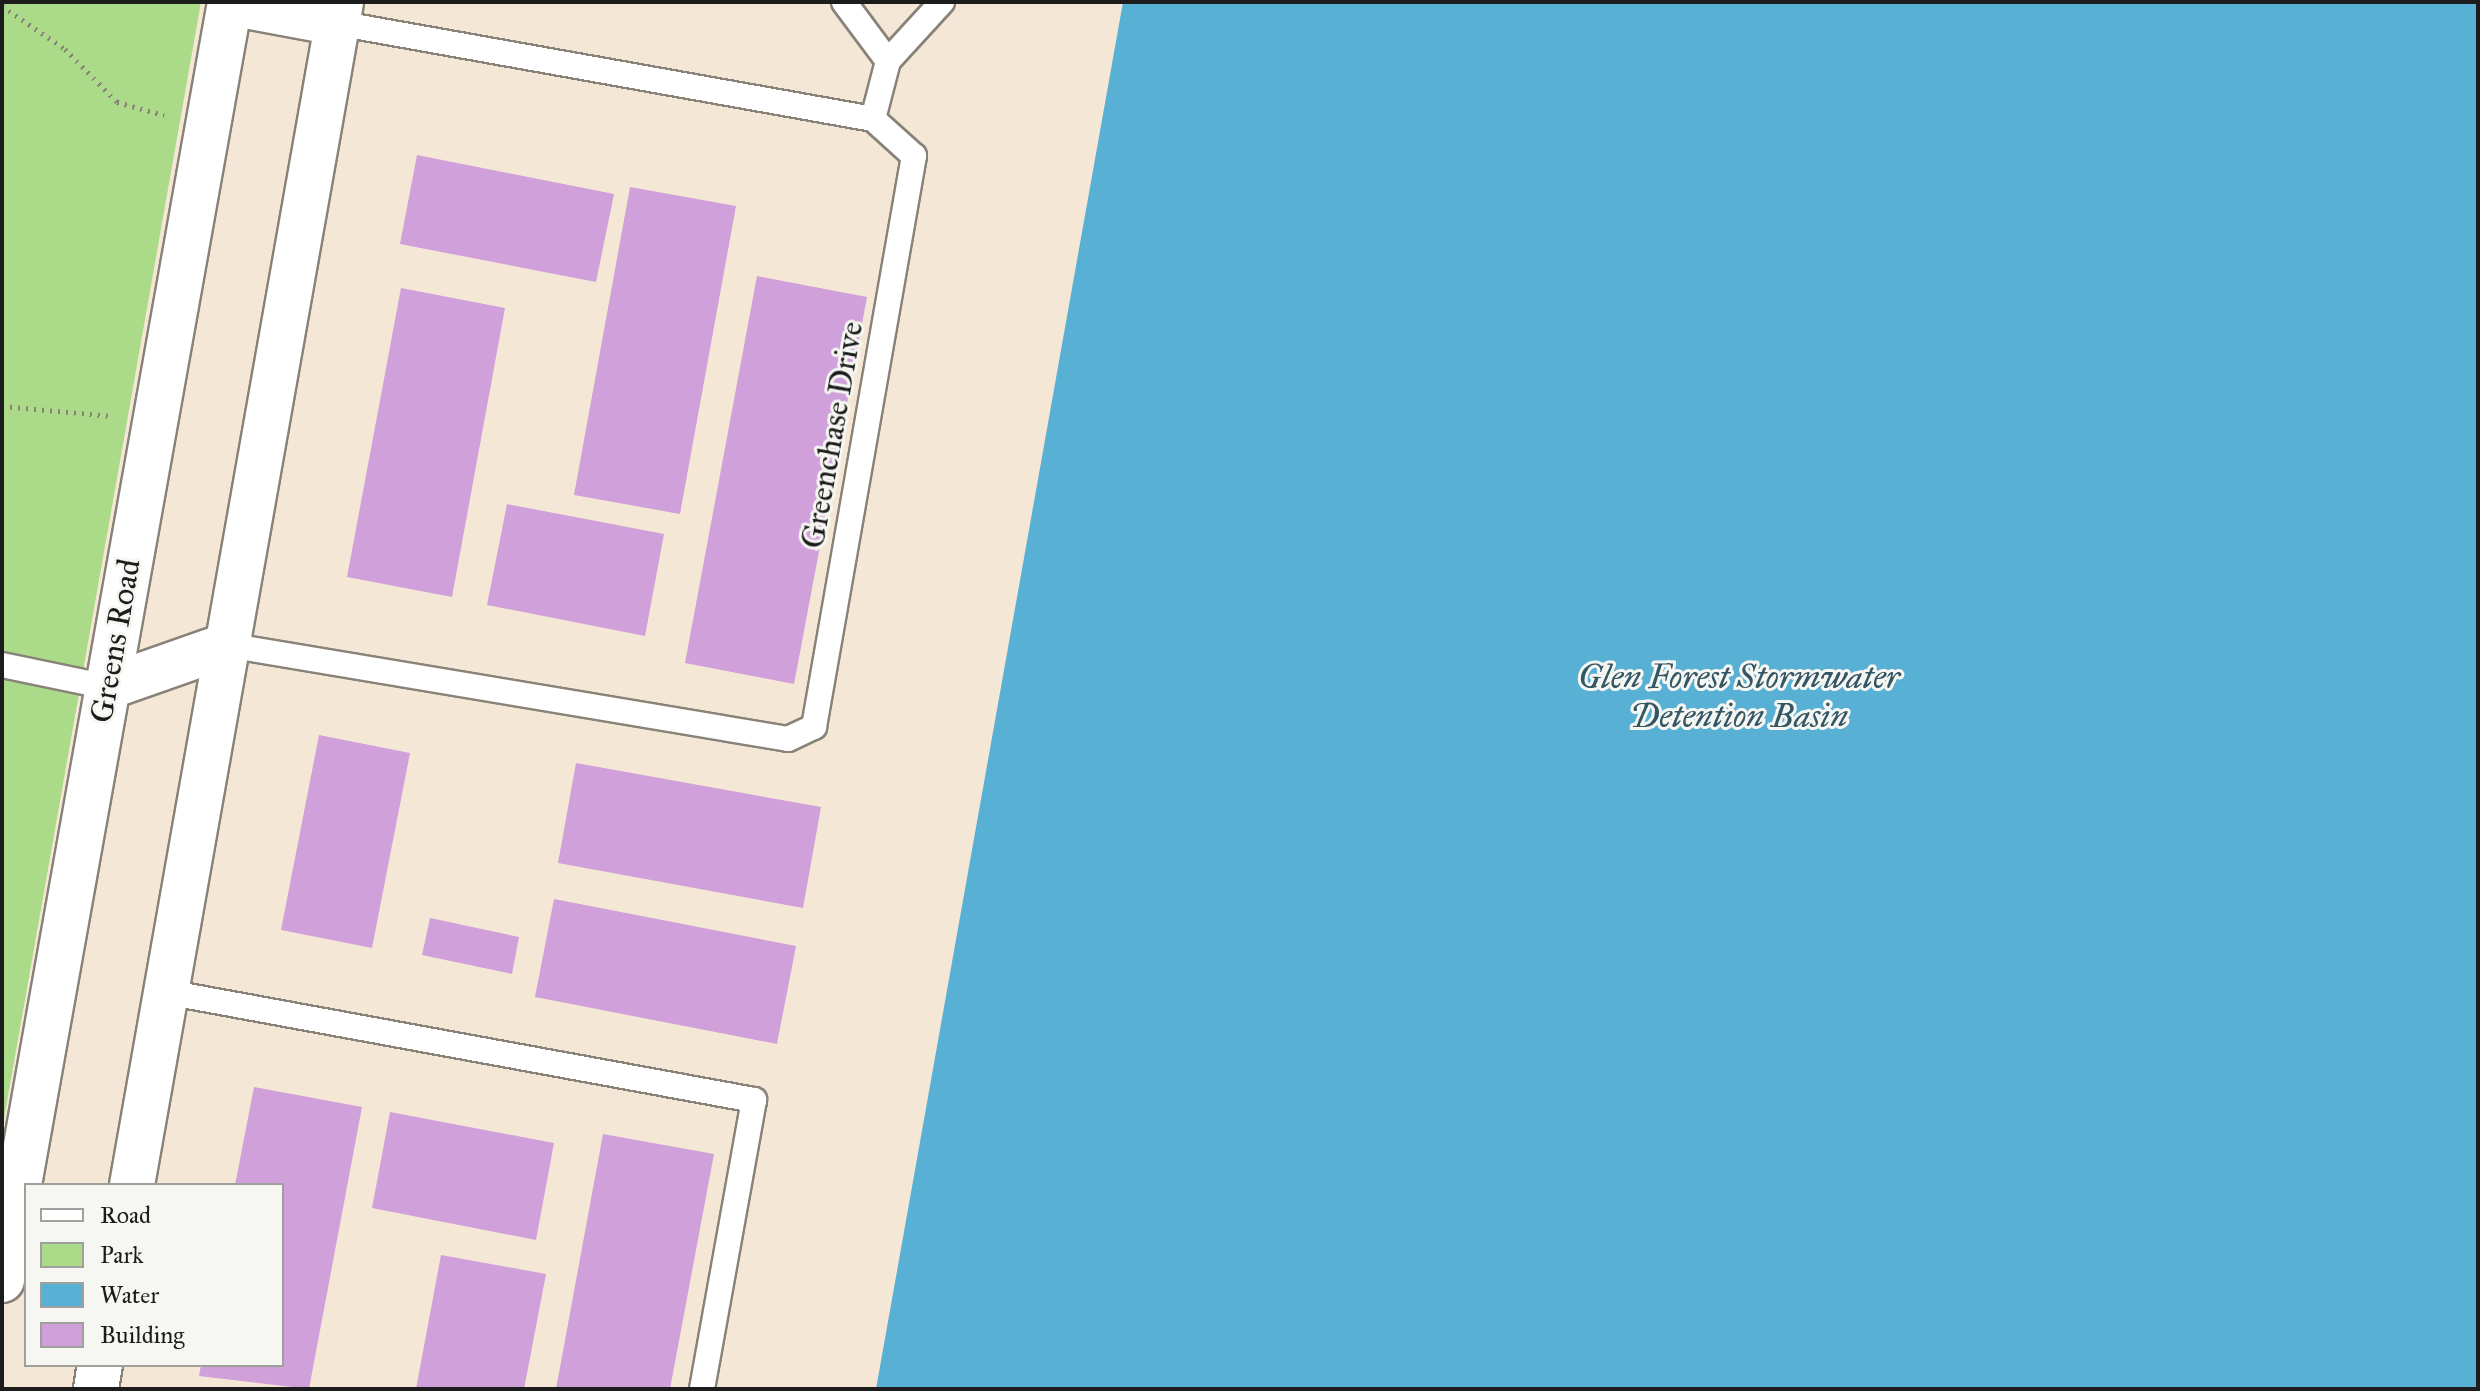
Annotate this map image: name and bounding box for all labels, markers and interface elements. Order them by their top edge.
street label: Greenchase Drive [794,319,872,551]
street label: Greens Road [83,556,149,726]
water label: Glen Forest Stormwater Detention Basin [1578,656,1900,736]
legend [24,1183,284,1367]
text: Road [100,1200,151,1230]
text: Park [100,1240,143,1270]
text: Water [100,1280,159,1310]
text: Building [100,1320,185,1350]

